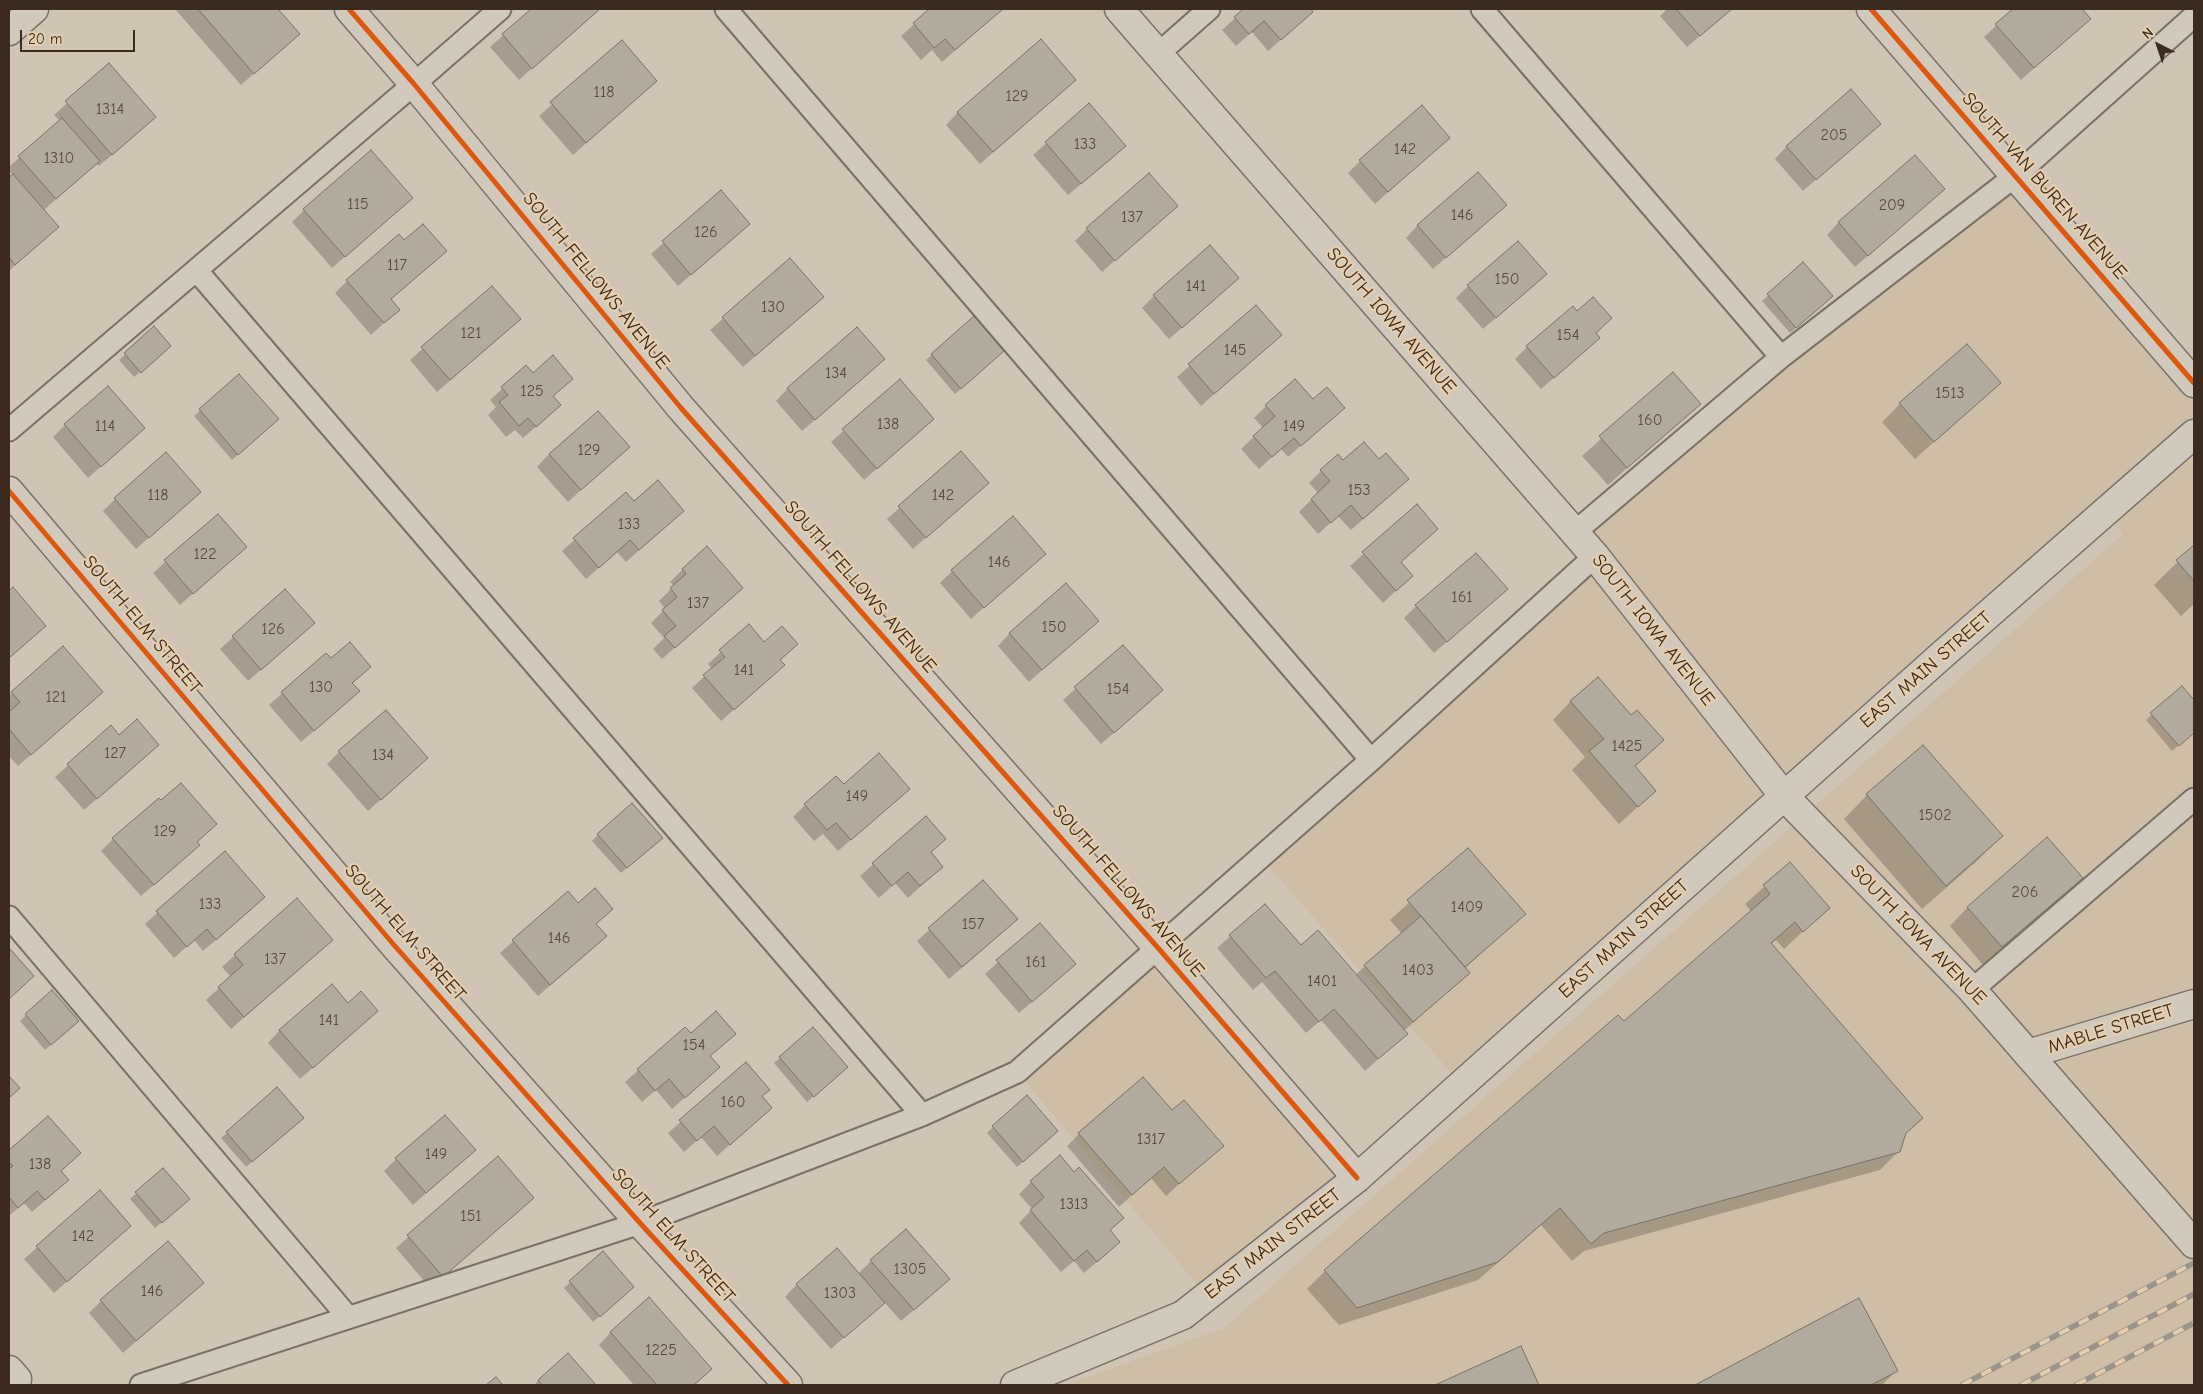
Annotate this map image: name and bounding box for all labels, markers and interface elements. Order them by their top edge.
scale bar [22,20,138,52]
north arrow [2133,20,2183,70]
text: N [2139,24,2157,43]
text: 20 m [28,30,62,48]
house number: 118 [594,82,614,102]
house number: 129 [1005,86,1029,106]
street label: SOUTH VAN BUREN AVENUE [1957,88,2131,284]
house number: 1314 [96,99,124,119]
house number: 205 [1821,125,1847,145]
house number: 133 [1074,134,1096,154]
house number: 142 [1394,139,1416,159]
house number: 1310 [44,148,74,168]
street label: SOUTH FELLOWS AVENUE [518,188,674,374]
house number: 115 [347,194,369,214]
house number: 209 [1879,195,1905,215]
house number: 146 [1451,205,1473,225]
house number: 137 [1121,207,1143,227]
house number: 126 [694,222,718,242]
street label: SOUTH IOWA AVENUE [1321,243,1461,399]
house number: 117 [387,255,407,275]
house number: 150 [1495,269,1519,289]
house number: 141 [1186,276,1206,296]
house number: 130 [761,297,785,317]
house number: 121 [460,323,482,343]
house number: 154 [1557,325,1579,345]
house number: 145 [1224,340,1246,360]
house number: 134 [825,363,847,383]
house number: 125 [520,381,544,401]
house number: 1513 [1935,383,1965,403]
house number: 160 [1638,410,1662,430]
house number: 138 [877,414,899,434]
house number: 114 [95,416,115,436]
house number: 149 [1283,416,1305,436]
house number: 129 [577,440,601,460]
house number: 153 [1347,480,1371,500]
house number: 118 [148,485,168,505]
house number: 142 [932,485,954,505]
street label: SOUTH FELLOWS AVENUE [779,496,941,678]
house number: 133 [618,514,640,534]
house number: 122 [193,544,217,564]
street label: SOUTH IOWA AVENUE [1587,550,1719,710]
street label: SOUTH ELM STREET [77,551,207,699]
house number: 146 [988,552,1010,572]
house number: 161 [1451,587,1473,607]
house number: 137 [687,593,709,613]
street label: EAST MAIN STREET [1855,607,1997,733]
house number: 150 [1042,617,1066,637]
house number: 126 [261,619,285,639]
house number: 141 [734,660,754,680]
house number: 130 [309,677,333,697]
house number: 154 [1107,679,1129,699]
house number: 121 [45,687,67,707]
house number: 1425 [1611,736,1643,756]
house number: 127 [104,743,126,763]
house number: 134 [372,745,394,765]
house number: 149 [846,786,868,806]
street label: SOUTH FELLOWS AVENUE [1047,800,1209,982]
house number: 1502 [1918,805,1952,825]
house number: 129 [153,821,177,841]
street label: SOUTH ELM STREET [339,860,471,1006]
street label: SOUTH IOWA AVENUE [1845,860,1991,1010]
street label: EAST MAIN STREET [1554,875,1694,1003]
house number: 206 [2012,882,2038,902]
house number: 133 [199,894,221,914]
house number: 1409 [1451,897,1483,917]
house number: 157 [962,914,984,934]
house number: 146 [548,928,570,948]
house number: 137 [264,949,286,969]
house number: 161 [1025,952,1047,972]
house number: 1403 [1402,960,1434,980]
house number: 1401 [1307,971,1337,991]
street label: MABLE STREET [2045,999,2177,1059]
house number: 141 [319,1010,339,1030]
house number: 154 [683,1035,705,1055]
house number: 160 [721,1092,745,1112]
house number: 1317 [1137,1129,1165,1149]
house number: 149 [425,1144,447,1164]
house number: 138 [29,1154,51,1174]
street label: SOUTH ELM STREET [606,1164,740,1308]
street label: EAST MAIN STREET [1200,1184,1346,1304]
house number: 1313 [1060,1194,1088,1214]
house number: 151 [460,1206,482,1226]
house number: 142 [72,1226,94,1246]
house number: 1305 [894,1259,926,1279]
house number: 146 [141,1281,163,1301]
house number: 1303 [824,1283,856,1303]
house number: 1225 [645,1340,677,1360]

